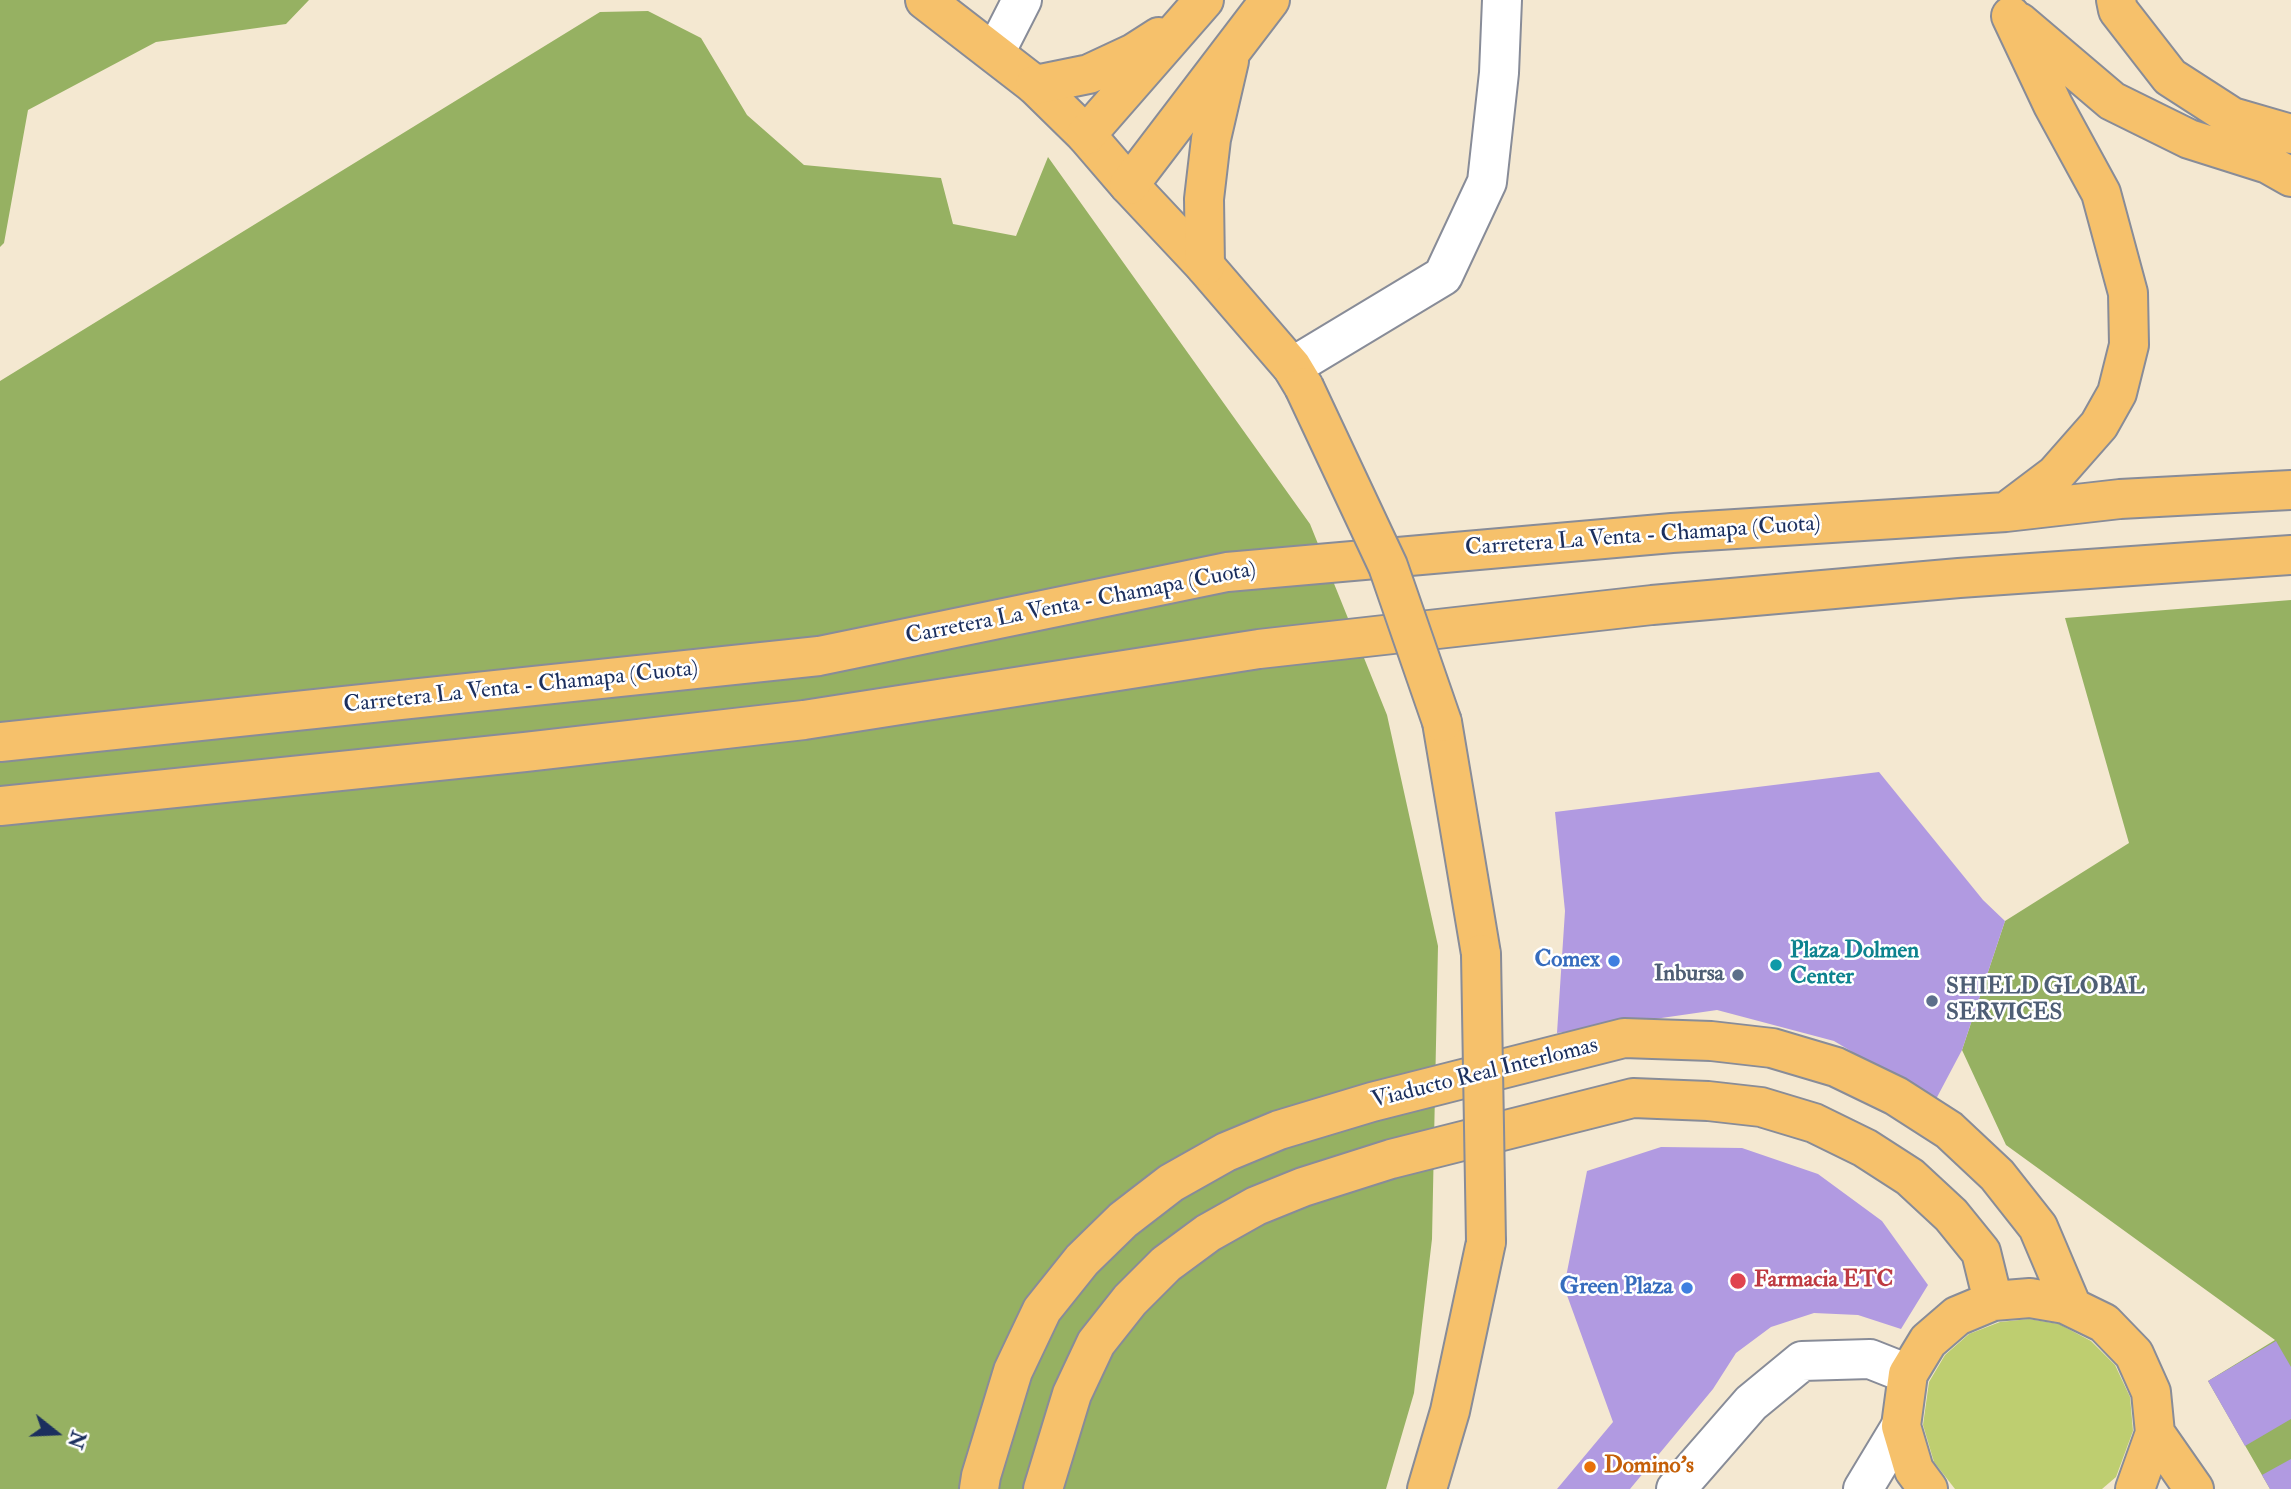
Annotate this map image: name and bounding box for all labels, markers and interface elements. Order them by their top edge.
street label: Carretera La Venta - Chamapa (Cuota) [1464,511,1822,563]
street label: Carretera La Venta - Chamapa (Cuota) [903,556,1259,652]
street label: Carretera La Venta - Chamapa (Cuota) [342,656,700,720]
place label: Plaza Dolmen Center [1790,938,1919,992]
place label: Comex [1534,947,1600,975]
marker: Comex [1606,953,1622,969]
marker: Plaza Dolmen Center [1768,957,1784,973]
place label: Inbursa [1654,961,1724,989]
marker: Inbursa [1730,967,1746,983]
place label: SHIELD GLOBAL SERVICES [1946,974,2145,1028]
marker: SHIELD GLOBAL SERVICES [1924,993,1940,1009]
street label: Viaducto Real Interlomas [1369,1033,1601,1115]
place label: Farmacia ETC [1754,1267,1893,1295]
marker: Farmacia ETC [1728,1271,1748,1291]
place label: Green Plaza [1560,1274,1673,1302]
marker: Green Plaza [1679,1280,1695,1296]
north arrow [21,1398,91,1468]
text: N [62,1428,90,1451]
place label: Domino's [1604,1453,1694,1481]
marker: Domino's [1582,1459,1598,1475]

